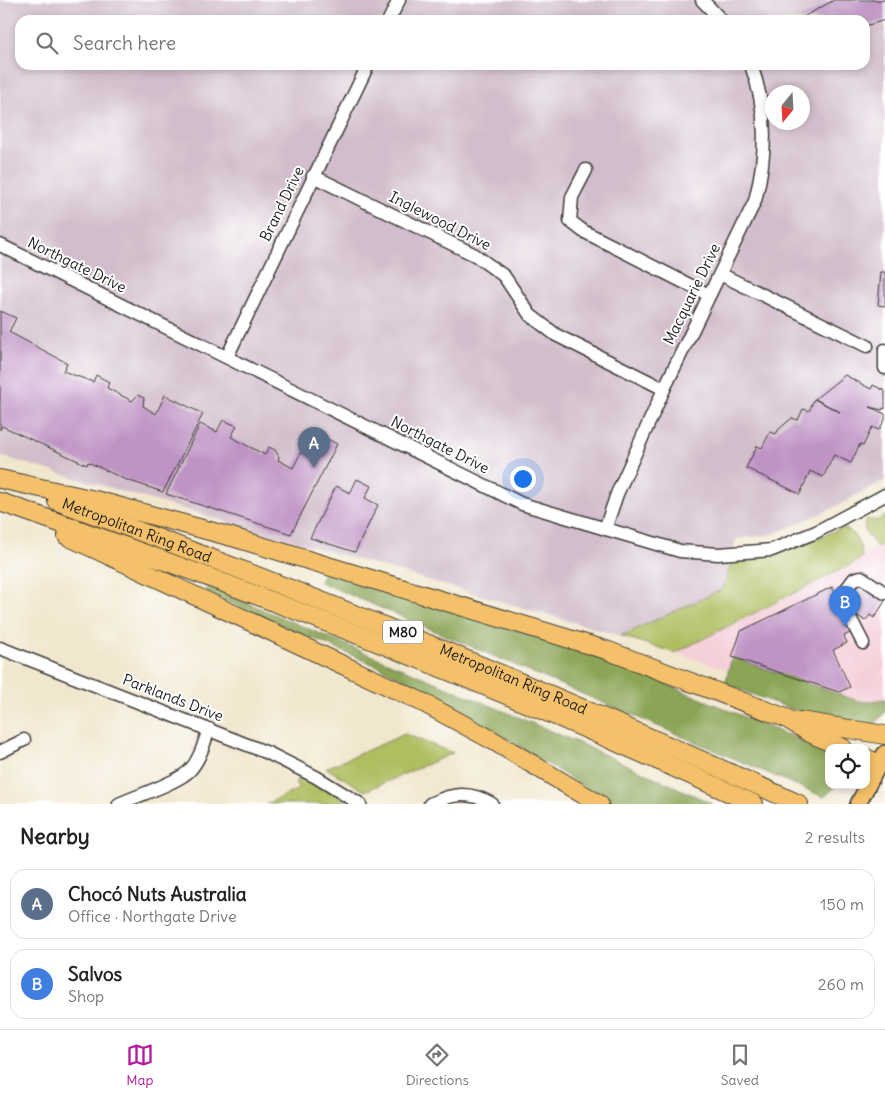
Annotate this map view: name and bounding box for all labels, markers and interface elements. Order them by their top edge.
search box [15,15,870,70]
icon: search [33,29,61,57]
text: Search here [73,31,176,55]
north arrow [765,85,810,130]
street label: Brand Drive [255,163,308,244]
street label: Inglewood Drive [386,187,494,254]
street label: Northgate Drive [25,232,130,297]
street label: Macquarie Drive [659,240,724,347]
street label: Northgate Drive [388,412,492,477]
pin: A [298,427,330,468]
your location [510,466,536,492]
street label: Metropolitan Ring Road [60,494,214,567]
pin: B [829,586,861,627]
road number: M80 [383,620,423,644]
street label: Metropolitan Ring Road [437,640,590,718]
street label: Parklands Drive [120,670,226,725]
map controls [825,744,870,789]
button: locate [825,744,870,789]
text: Nearby [20,823,90,850]
text: 2 results [805,827,865,847]
text: Chocó Nuts Australia [68,882,247,906]
text: A [32,894,42,914]
text: 150 m [820,894,864,914]
text: Office · Northgate Drive [68,906,237,926]
text: Salvos [68,962,122,986]
text: B [32,974,42,994]
text: 260 m [818,974,864,994]
text: Shop [68,986,104,1006]
tab: Map [126,1041,154,1089]
tab: Directions [406,1041,469,1089]
tab: Saved [721,1041,759,1089]

